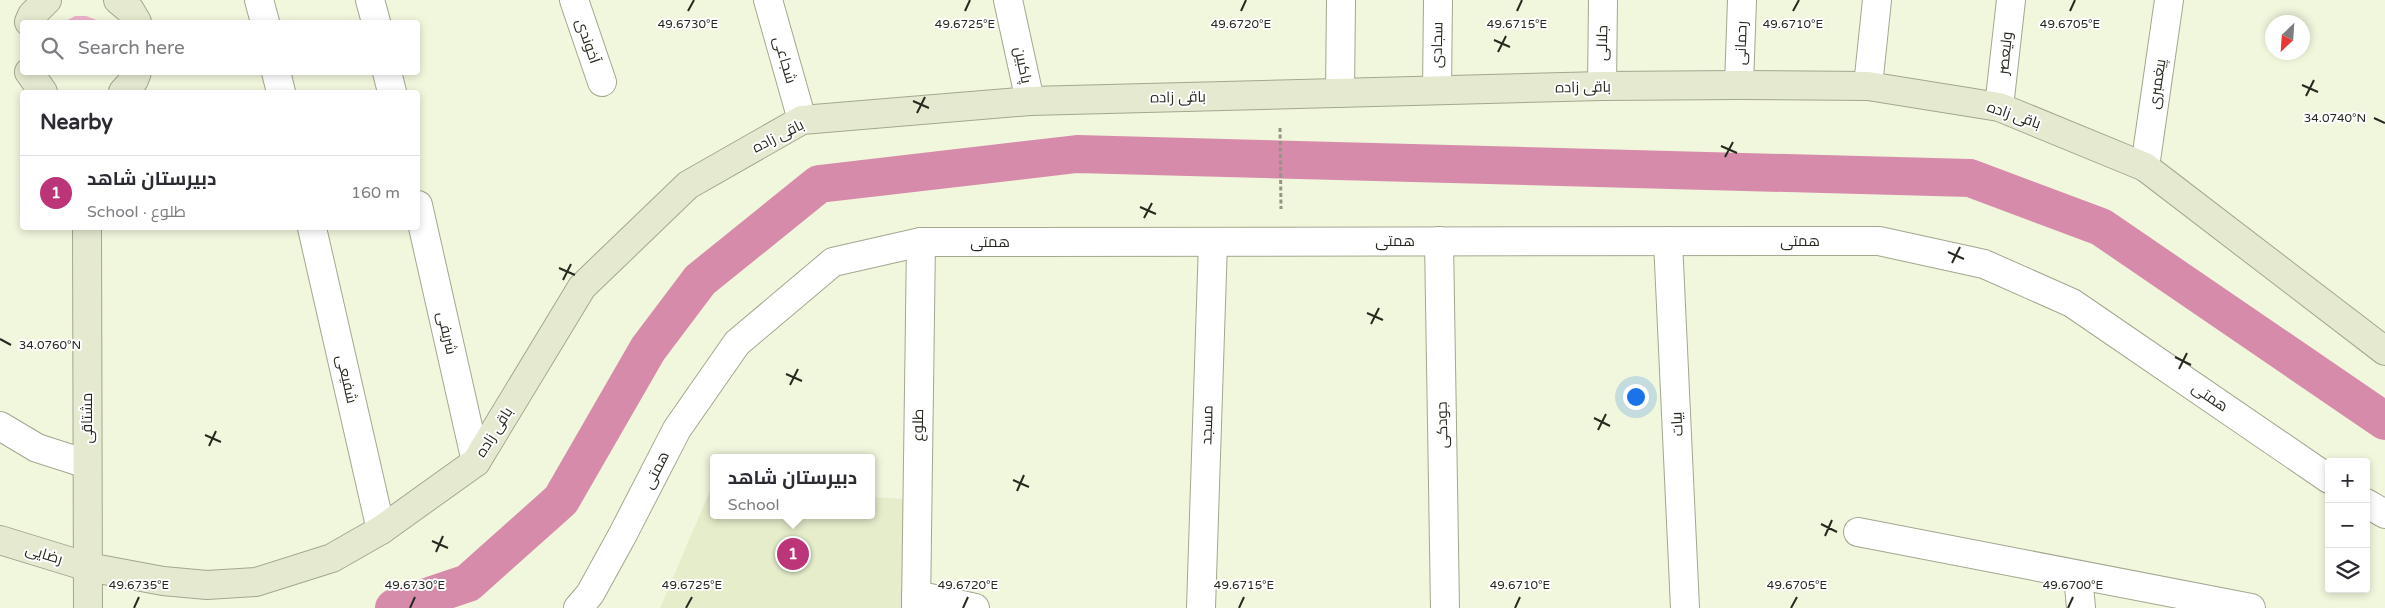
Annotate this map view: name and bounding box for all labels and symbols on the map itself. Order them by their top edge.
north arrow [2265,15,2310,60]
street label: آخوندی [571,16,604,66]
text: 49.6730°E [658,17,719,31]
text: 49.6725°E [935,17,995,31]
text: 49.6720°E [1211,17,1272,31]
text: 49.6715°E [1487,17,1547,31]
text: 49.6710°E [1763,17,1824,31]
text: 49.6705°E [2040,17,2100,31]
street label: رحمانی [1731,21,1752,65]
street label: سجادی [1428,22,1447,68]
street label: جلالی [1593,25,1612,61]
street label: ولیعصر [1994,31,2016,76]
street label: شجاعی [769,34,800,86]
street label: پاکبین [1009,45,1036,85]
street label: پیغمبری [2145,58,2170,110]
street label: باقی زاده [1555,78,1611,97]
street label: باقی زاده [1150,88,1206,107]
street label: باقی زاده [1984,97,2043,134]
text: 34.0740°N [2304,111,2366,125]
street label: باقی زاده [749,115,807,158]
street label: همتی [1375,232,1415,251]
street label: همتی [1780,232,1820,251]
street label: همتی [970,233,1010,252]
street label: شریفی [432,310,461,356]
text: 34.0760°N [19,338,81,352]
street label: شفیعی [332,353,361,405]
street label: همتی [2188,378,2232,416]
your location [1623,384,1649,410]
street label: مشتاقی [78,393,97,443]
street label: جودکی [1433,401,1452,449]
street label: باقی زاده [472,404,517,461]
street label: مسجد [1197,405,1217,445]
street label: طلوع [909,408,929,442]
street label: بیات [1667,411,1687,437]
street label: همتی [639,448,674,492]
pin: 1 [777,535,809,573]
street label: رضایی [23,540,65,569]
text: 49.6735°E [109,578,169,592]
text: 49.6730°E [385,578,446,592]
text: 49.6725°E [662,578,722,592]
text: 49.6720°E [938,578,999,592]
text: 49.6715°E [1214,578,1274,592]
text: 49.6710°E [1490,578,1551,592]
text: 49.6705°E [1767,578,1827,592]
text: 49.6700°E [2043,578,2104,592]

